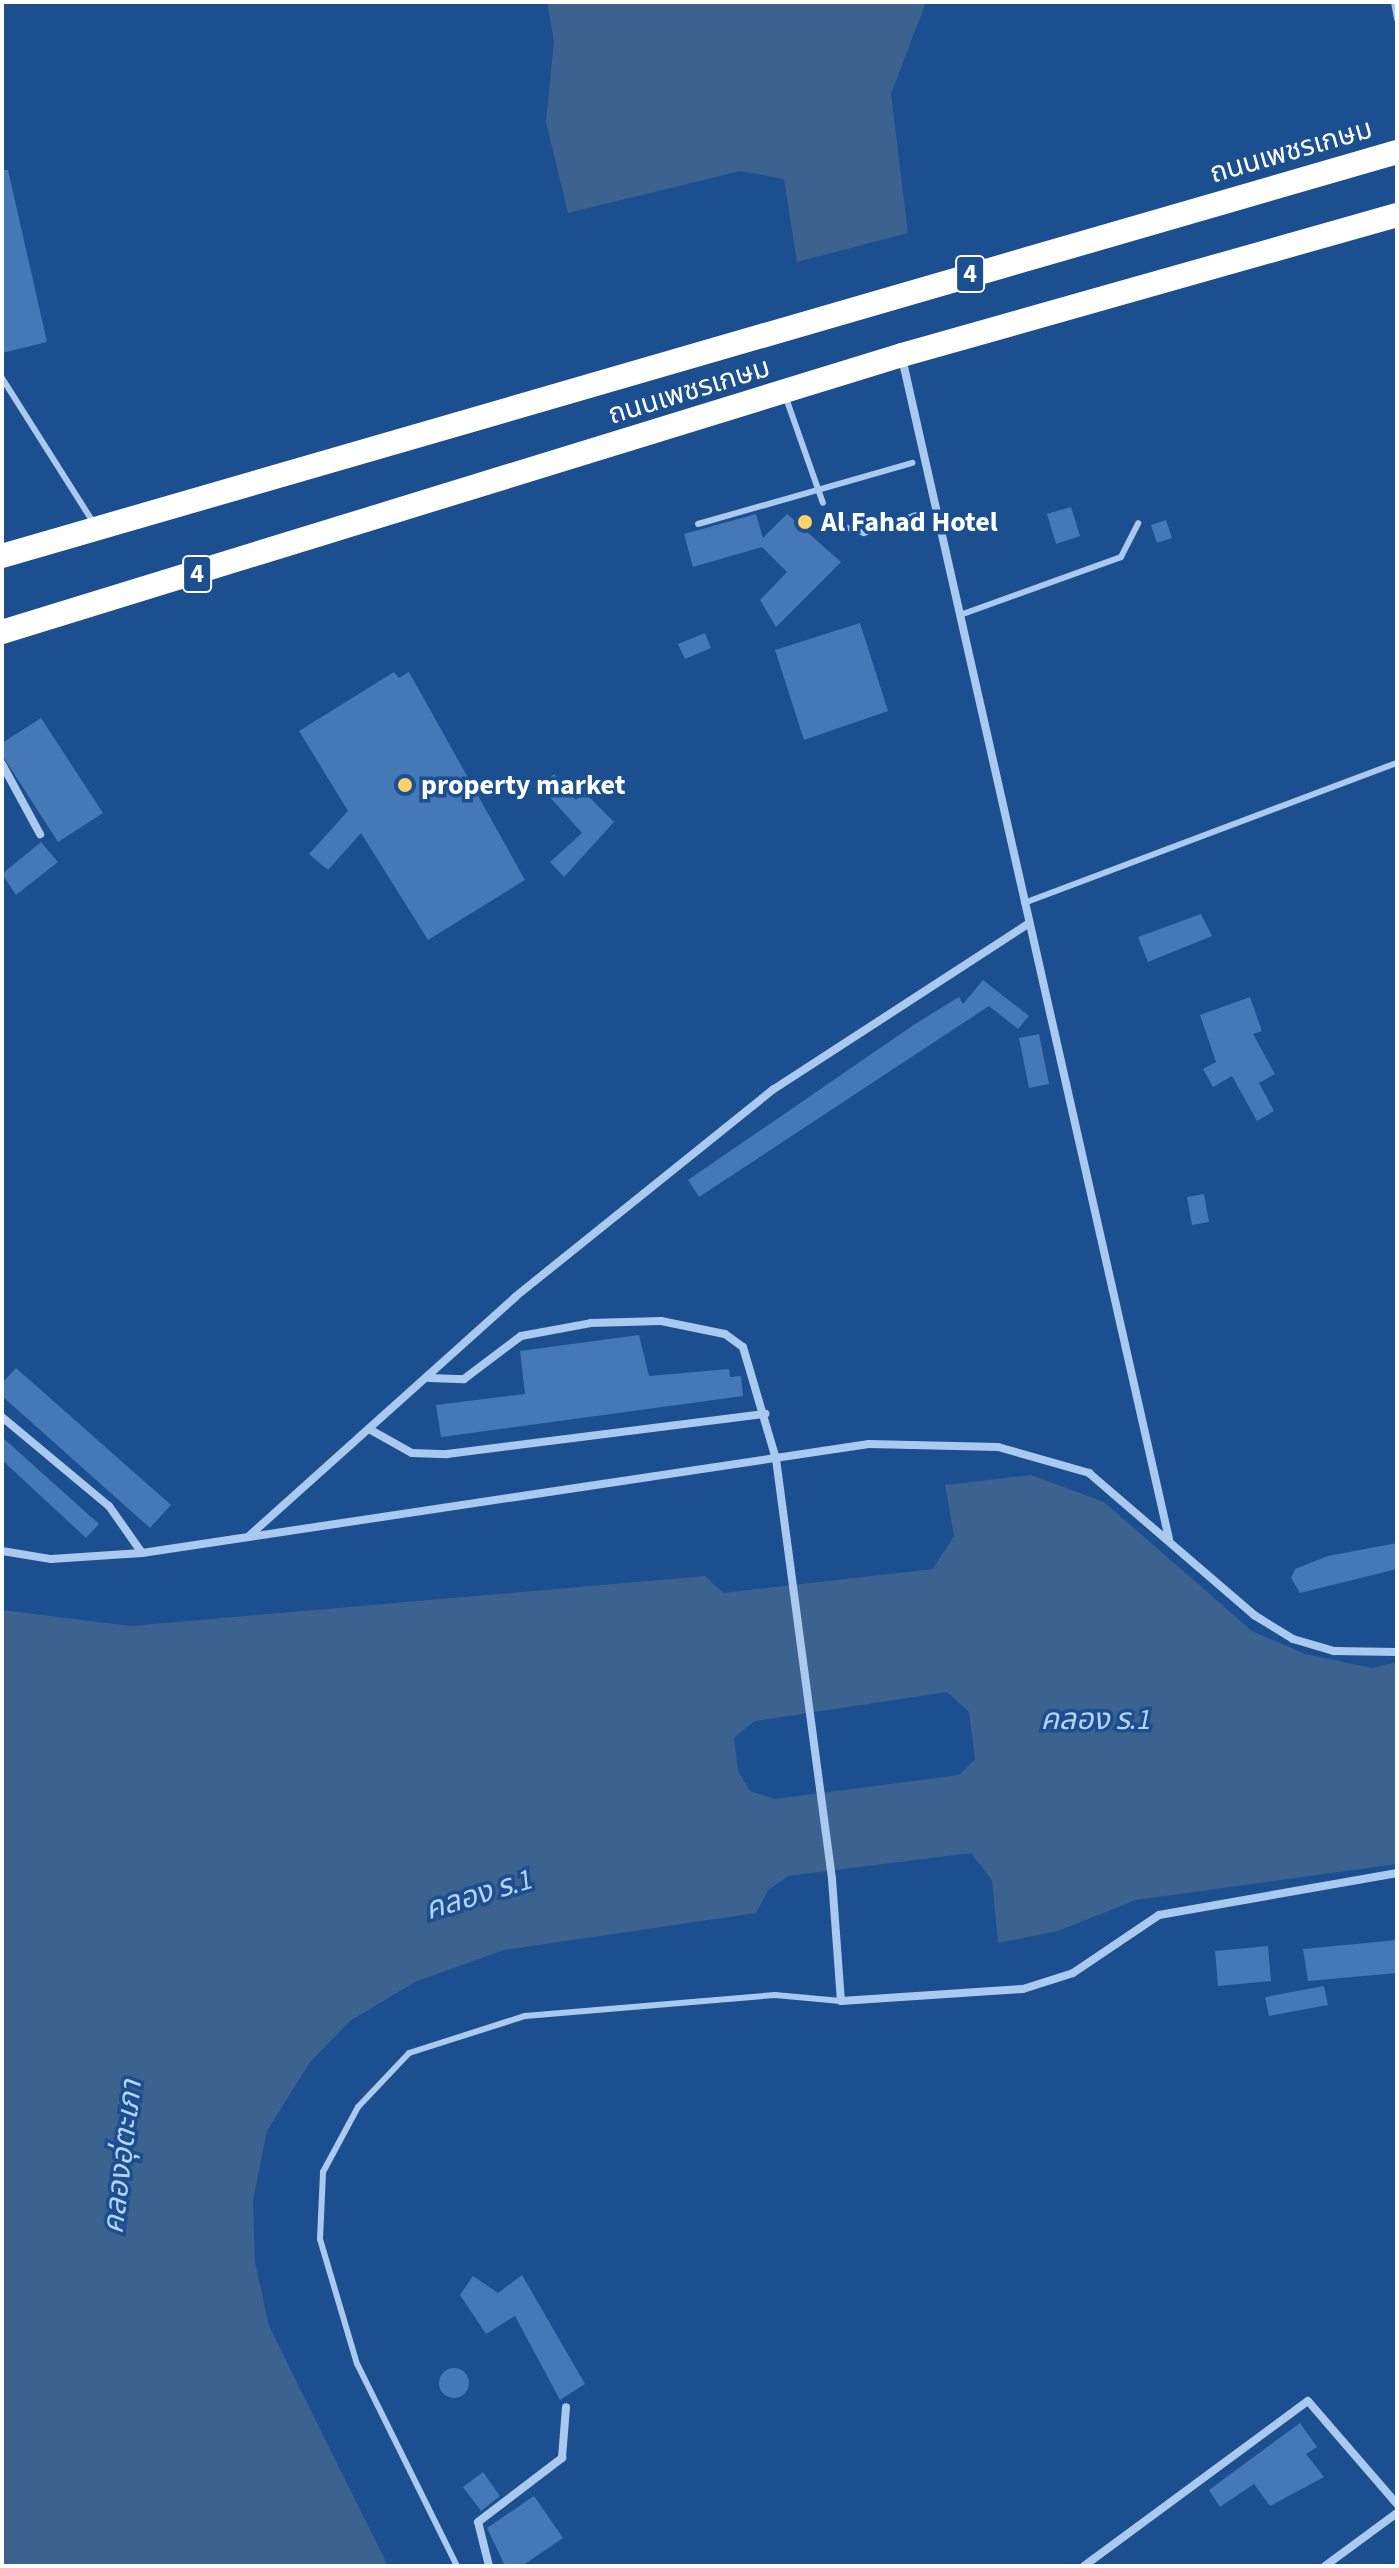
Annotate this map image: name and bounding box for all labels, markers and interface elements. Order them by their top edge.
street label: ถนนเพชรเกษม [1206,112,1376,190]
road number: 4 [954,252,986,296]
street label: ถนนเพชรเกษม [604,350,774,432]
place label: Al Fahad Hotel [821,505,998,539]
marker: Al Fahad Hotel [796,513,814,531]
road number: 4 [181,552,213,596]
place label: property market [421,768,625,802]
marker: property market [396,776,414,794]
water label: คลอง ร.1 [1040,1702,1152,1738]
water label: คลอง ร.1 [421,1862,537,1928]
water label: คลองอุ่ตะเภา [96,2078,150,2236]

